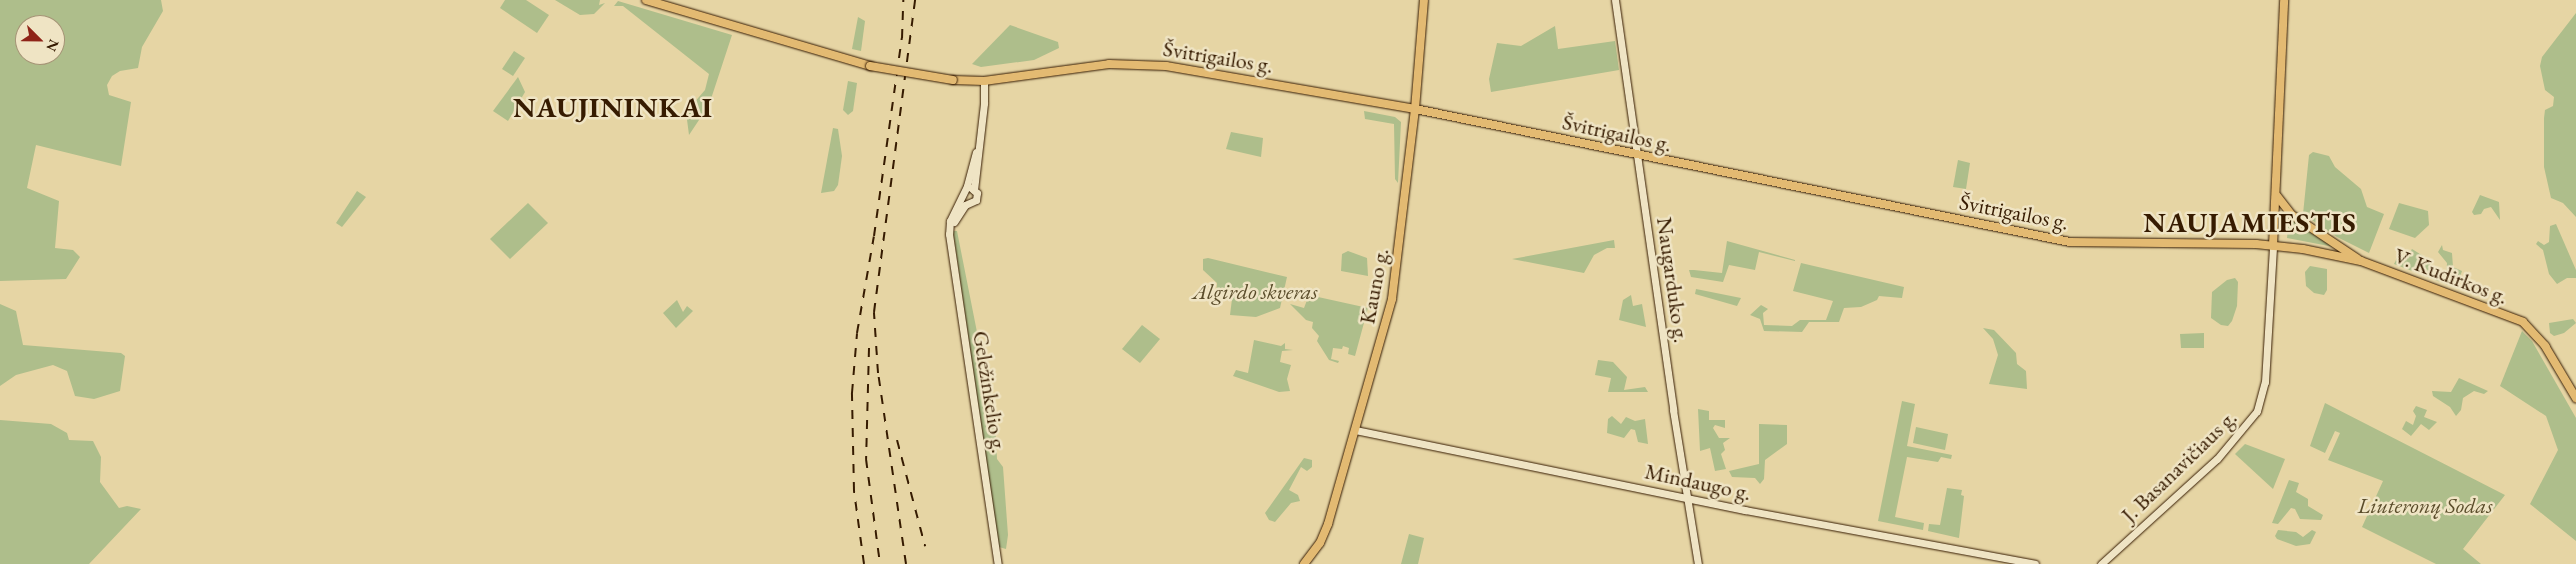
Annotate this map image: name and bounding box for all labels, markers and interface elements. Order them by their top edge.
north arrow [15,15,65,65]
street label: Švitrigailos g. [1161,35,1275,79]
text: N [42,37,63,54]
district label: NAUJININKAI [512,90,714,124]
street label: Švitrigailos g. [1560,109,1674,157]
street label: Švitrigailos g. [1957,188,2071,236]
district label: NAUJAMIESTIS [2142,205,2358,239]
street label: Naugarduko g. [1651,216,1695,344]
street label: V. Kudirkos g. [2390,242,2512,310]
street label: Kauno g. [1354,246,1394,326]
park label: Algirdo skveras [1192,279,1318,305]
street label: Geležinkelio g. [967,329,1013,455]
street label: J. Basanavičiaus g. [2116,404,2242,528]
street label: Mindaugo g. [1643,458,1753,506]
park label: Liuteronų Sodas [2358,493,2492,519]

